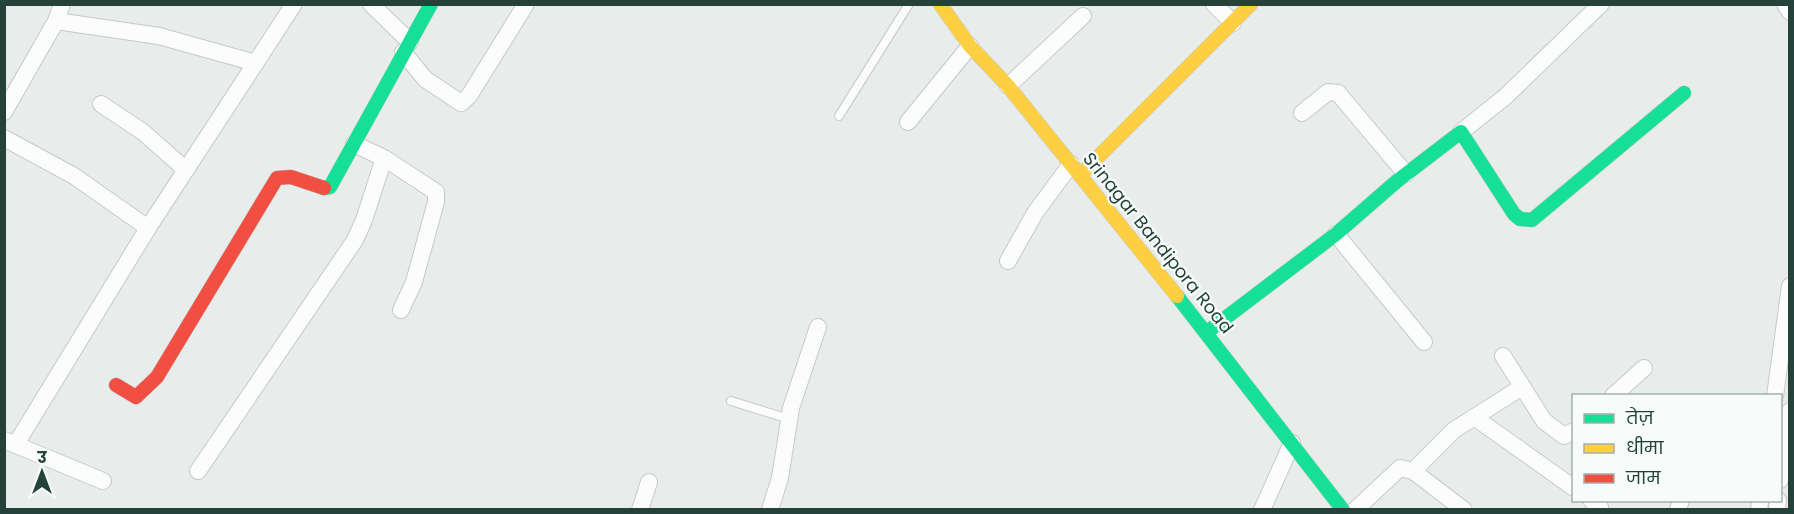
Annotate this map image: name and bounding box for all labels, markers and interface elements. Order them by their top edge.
street label: Srinagar Bandipora Road [1077,147,1239,339]
legend [1572,394,1782,502]
text: तेज़ [1625,405,1654,430]
text: धीमा [1626,435,1664,460]
north arrow [12,442,72,502]
text: उ [36,446,47,469]
text: जाम [1625,465,1661,490]

